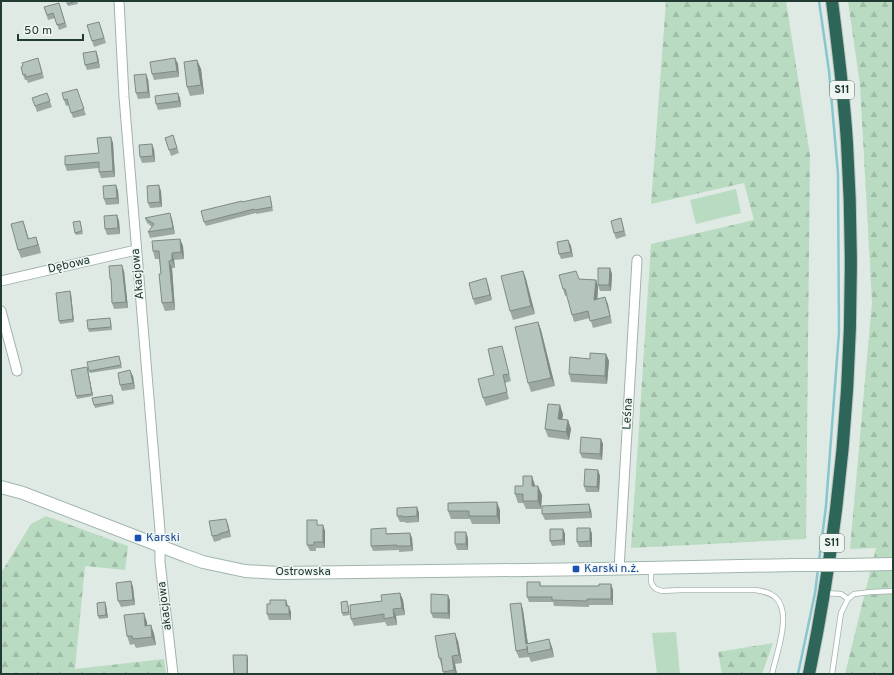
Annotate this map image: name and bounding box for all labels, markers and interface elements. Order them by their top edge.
scale bar [18,16,83,42]
text: 50 m [24,23,52,39]
road number: S11 [830,81,854,99]
street label: Akacjowa [128,248,148,300]
street label: Dębowa [46,252,92,278]
street label: Leśna [619,398,637,430]
place label: Karski [146,530,180,546]
marker: Karski [133,533,143,543]
road number: S11 [820,534,844,552]
place label: Karski n.ż. [584,561,639,577]
street label: Ostrowska [275,564,331,580]
marker: Karski n.ż. [571,564,581,574]
street label: akacjowa [154,581,176,631]

